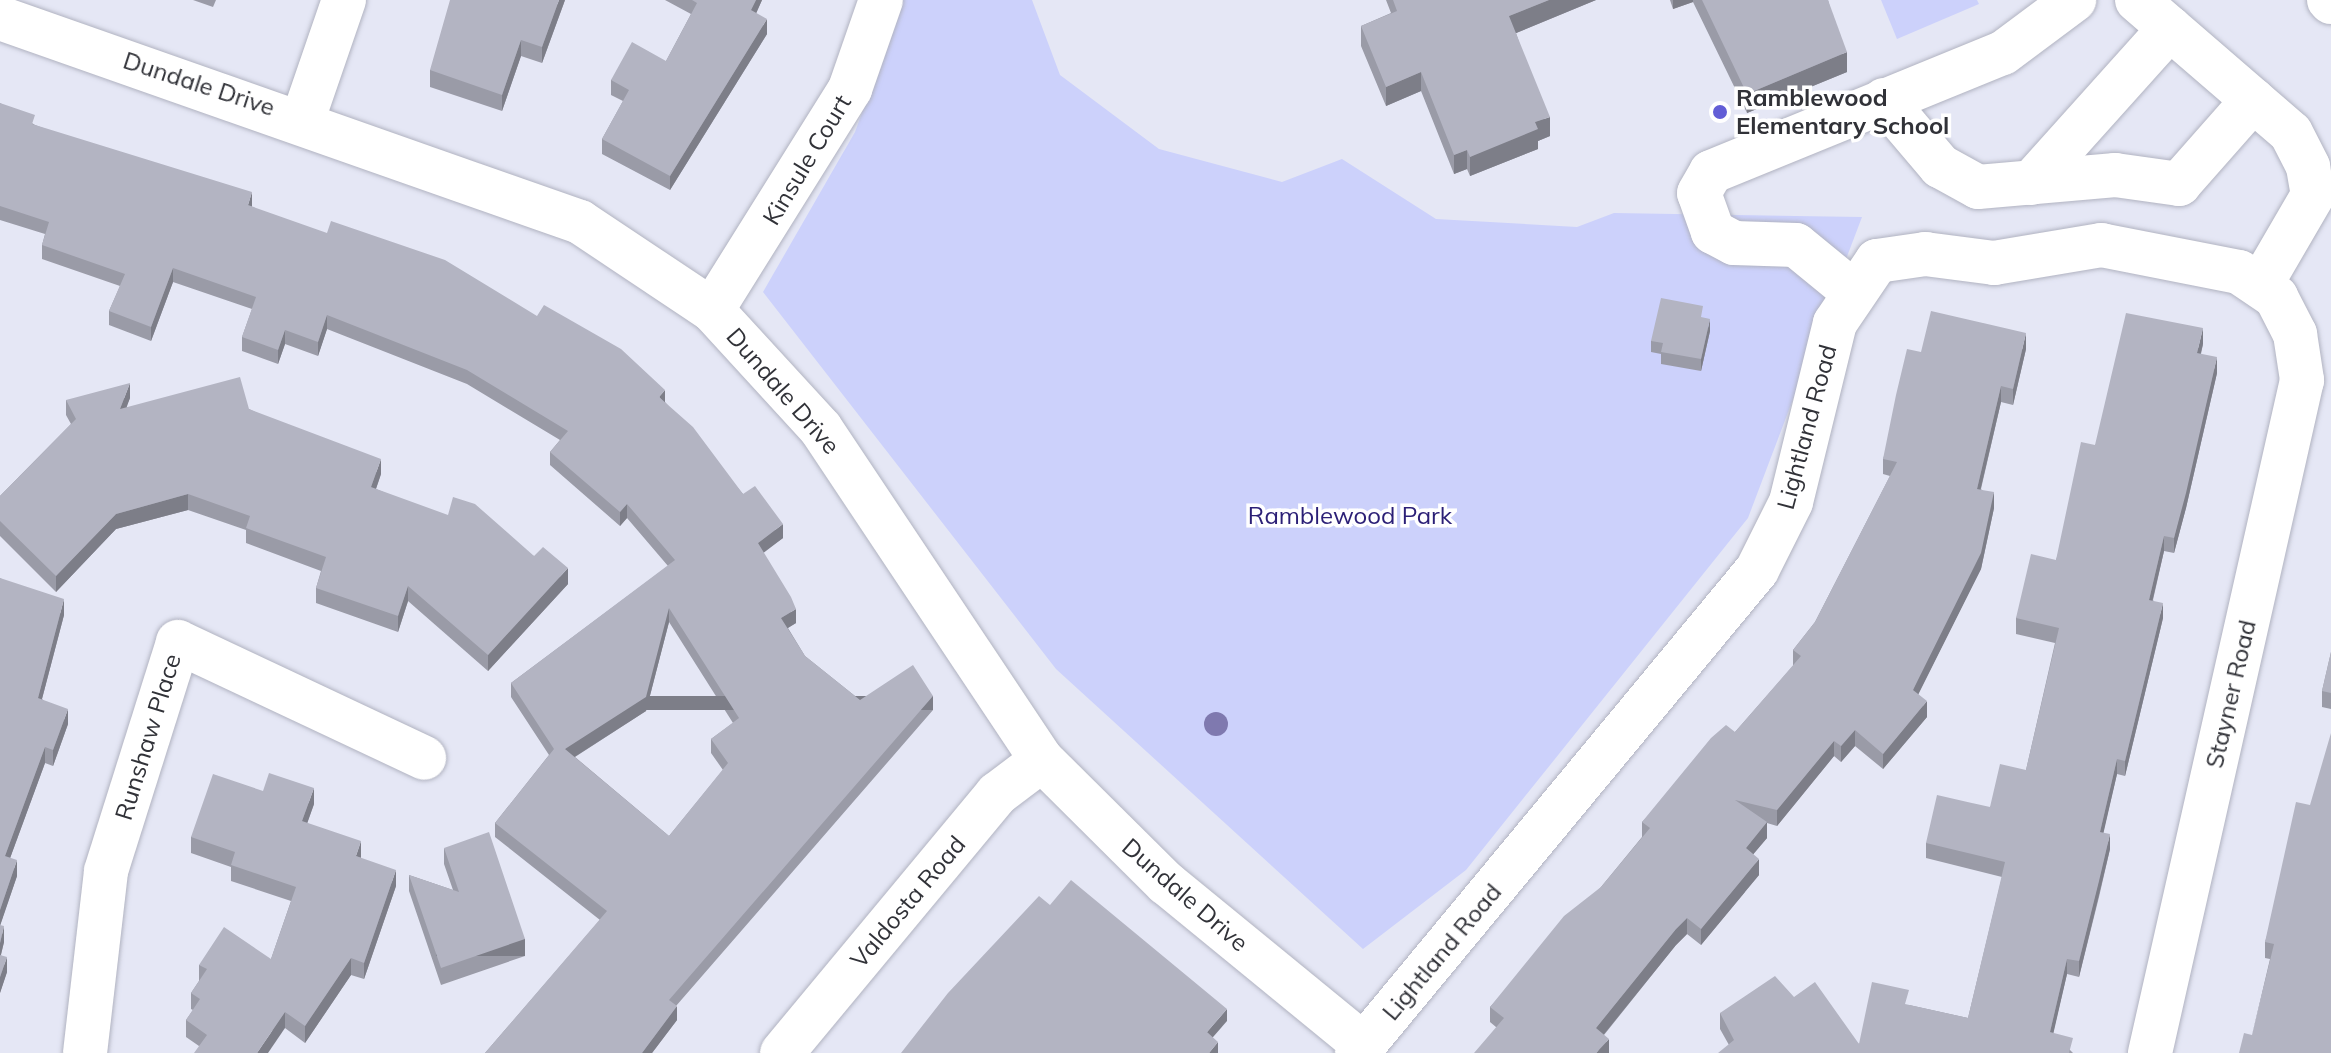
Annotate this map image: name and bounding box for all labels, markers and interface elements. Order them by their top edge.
street label: Dundale Drive [120,46,278,122]
place label: Ramblewood Elementary School [1736,84,1949,140]
street label: Kinsule Court [757,90,857,230]
marker: Ramblewood Elementary School [1711,103,1729,121]
street label: Dundale Drive [720,322,846,460]
street label: Lightland Road [1771,341,1843,513]
park label: Ramblewood Park [1248,502,1452,530]
street label: Stayner Road [2200,617,2262,771]
street label: Runshaw Place [109,650,187,824]
street label: Valdosta Road [844,830,972,974]
street label: Dundale Drive [1116,832,1254,958]
street label: Lightland Road [1377,878,1507,1026]

